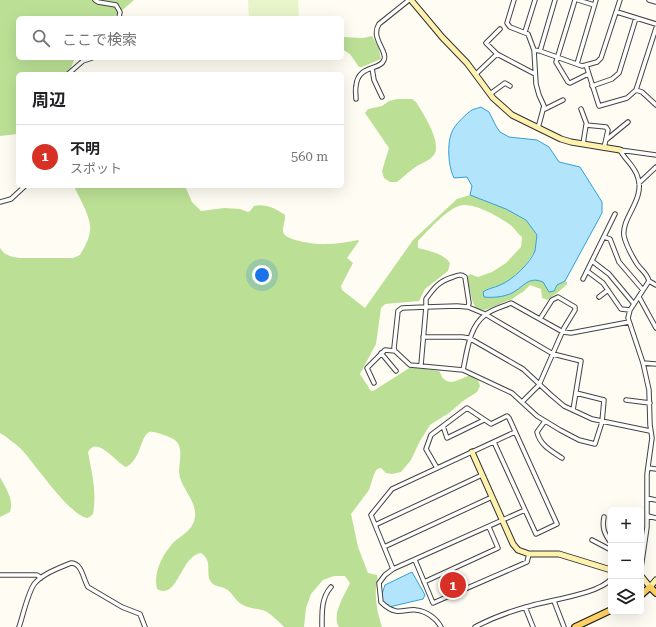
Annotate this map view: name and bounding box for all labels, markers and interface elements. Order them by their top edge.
search box [16,16,344,60]
icon: search [30,27,52,49]
text: ここで検索 [62,31,137,49]
text: 周辺 [32,90,66,110]
text: 不明 [70,140,100,158]
text: 1 [41,149,49,164]
text: 560 m [291,149,328,164]
text: スポット [70,161,122,176]
your location [252,265,272,285]
map controls [608,507,644,615]
button: + [608,507,644,543]
button: − [608,543,644,579]
pin: 1 [440,570,466,600]
button: layers [608,579,644,615]

